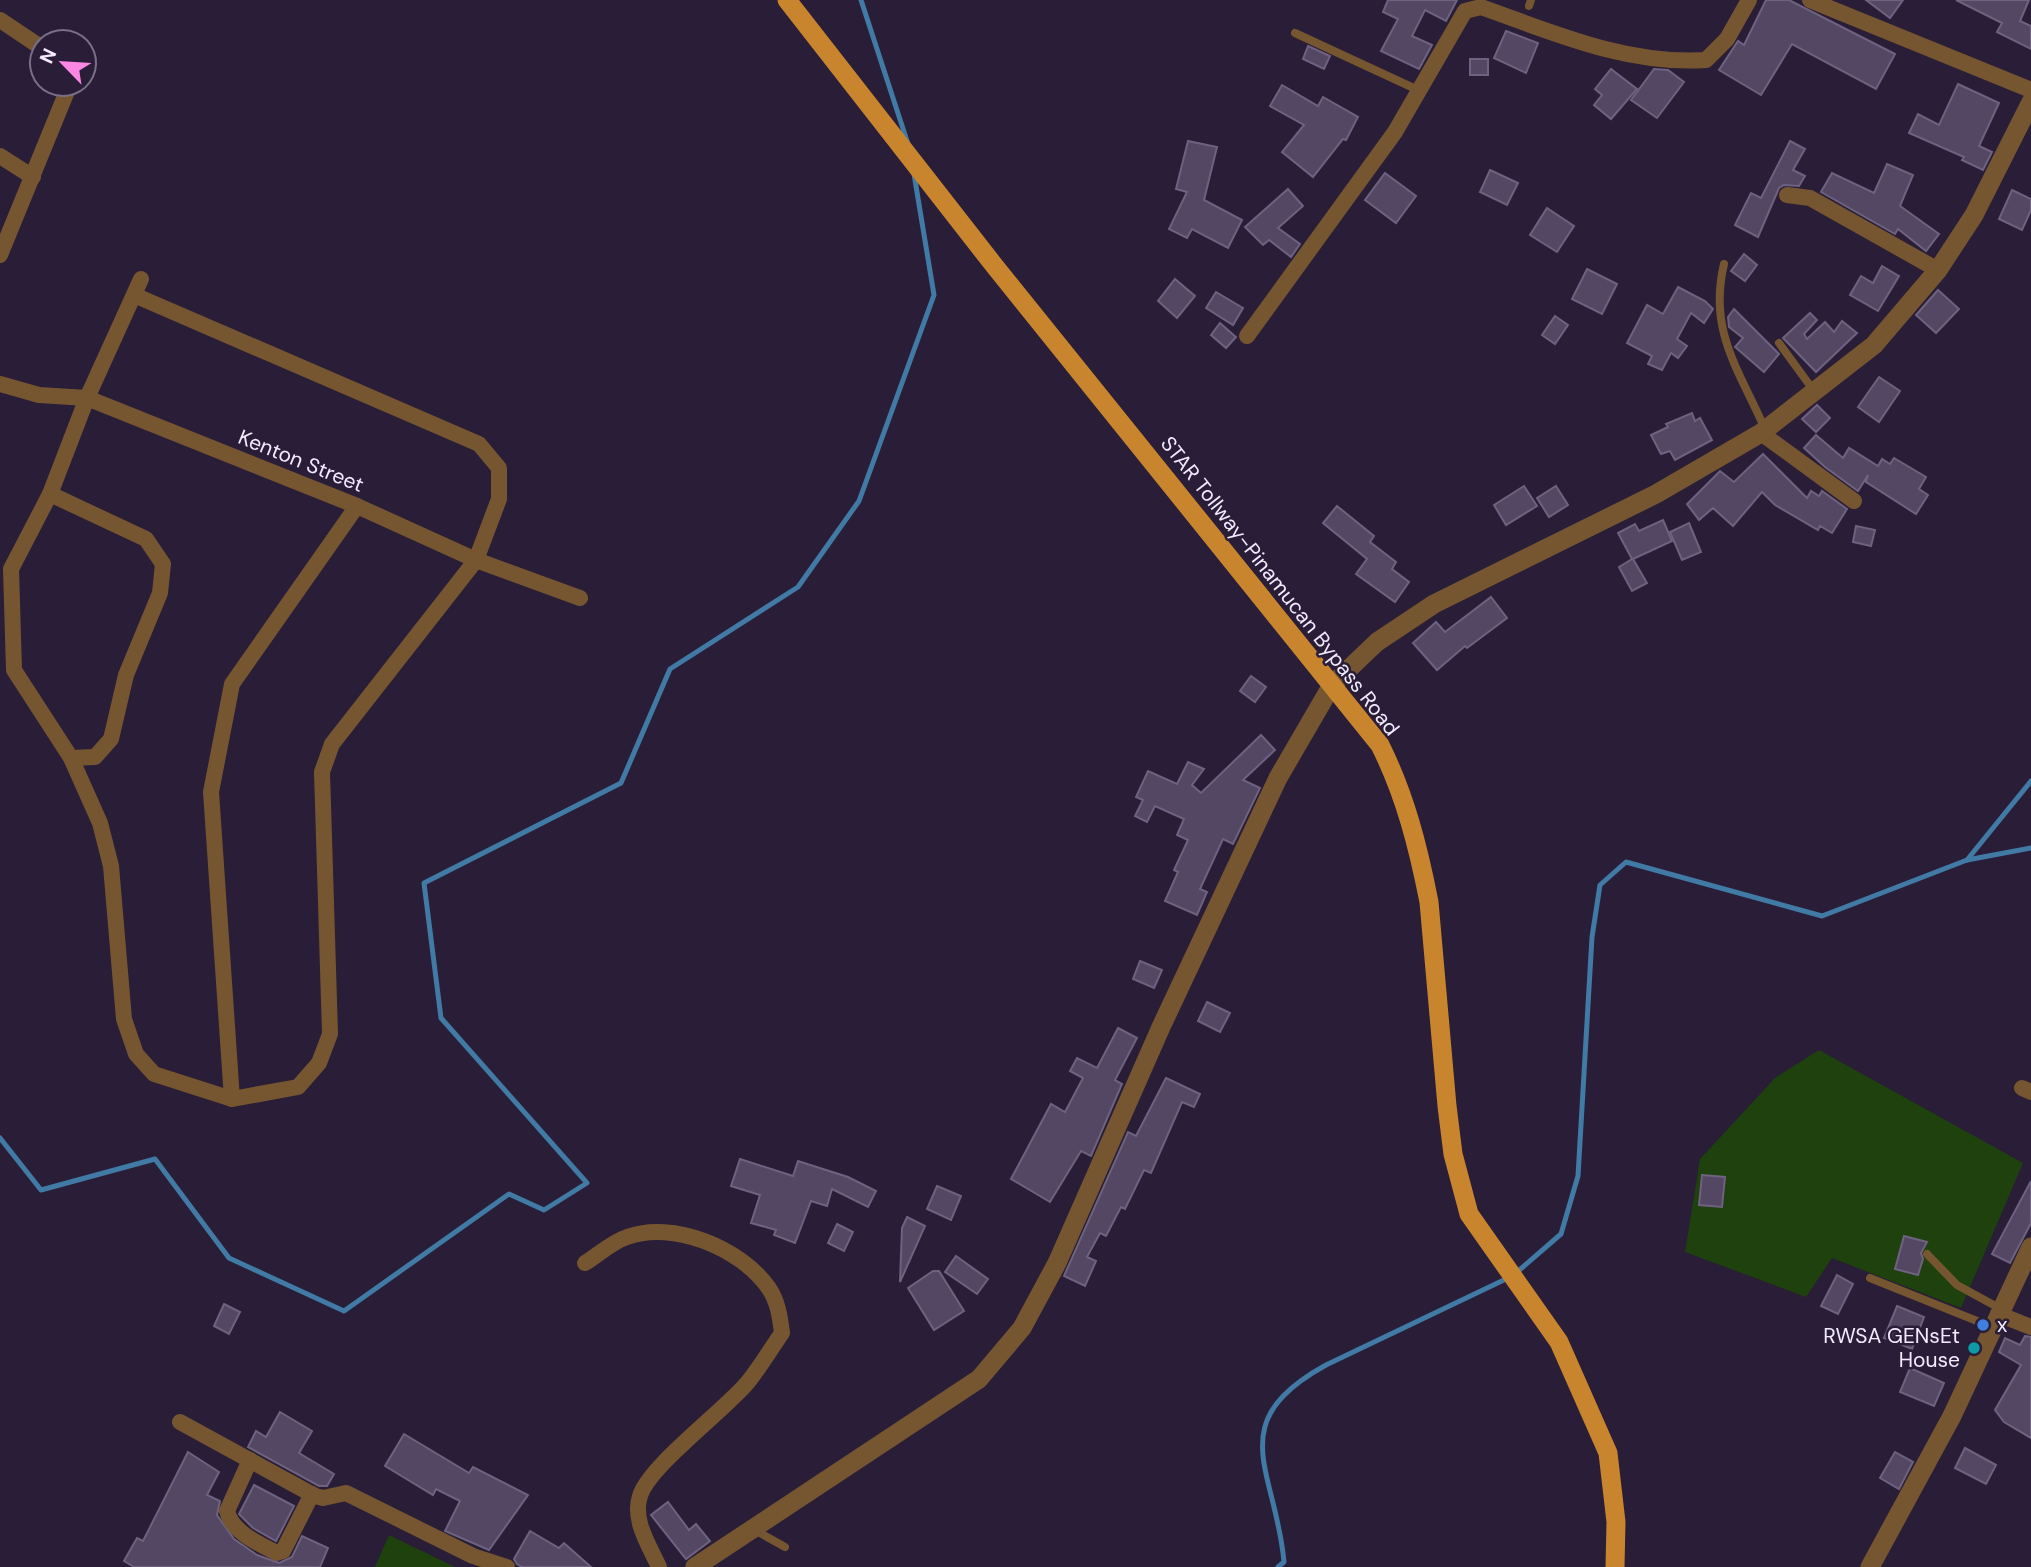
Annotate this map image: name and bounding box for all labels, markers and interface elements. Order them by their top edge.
north arrow [28,28,98,98]
text: N [34,44,62,68]
street label: Kenton Street [234,423,368,499]
street label: STAR Tollway-Pinamucan Bypass Road [1154,431,1406,741]
place label: x [1997,1311,2007,1339]
marker: x [1975,1317,1991,1333]
place label: RWSA GENsEt House [1823,1322,1960,1374]
marker: RWSA GENsEt House [1966,1340,1982,1356]

